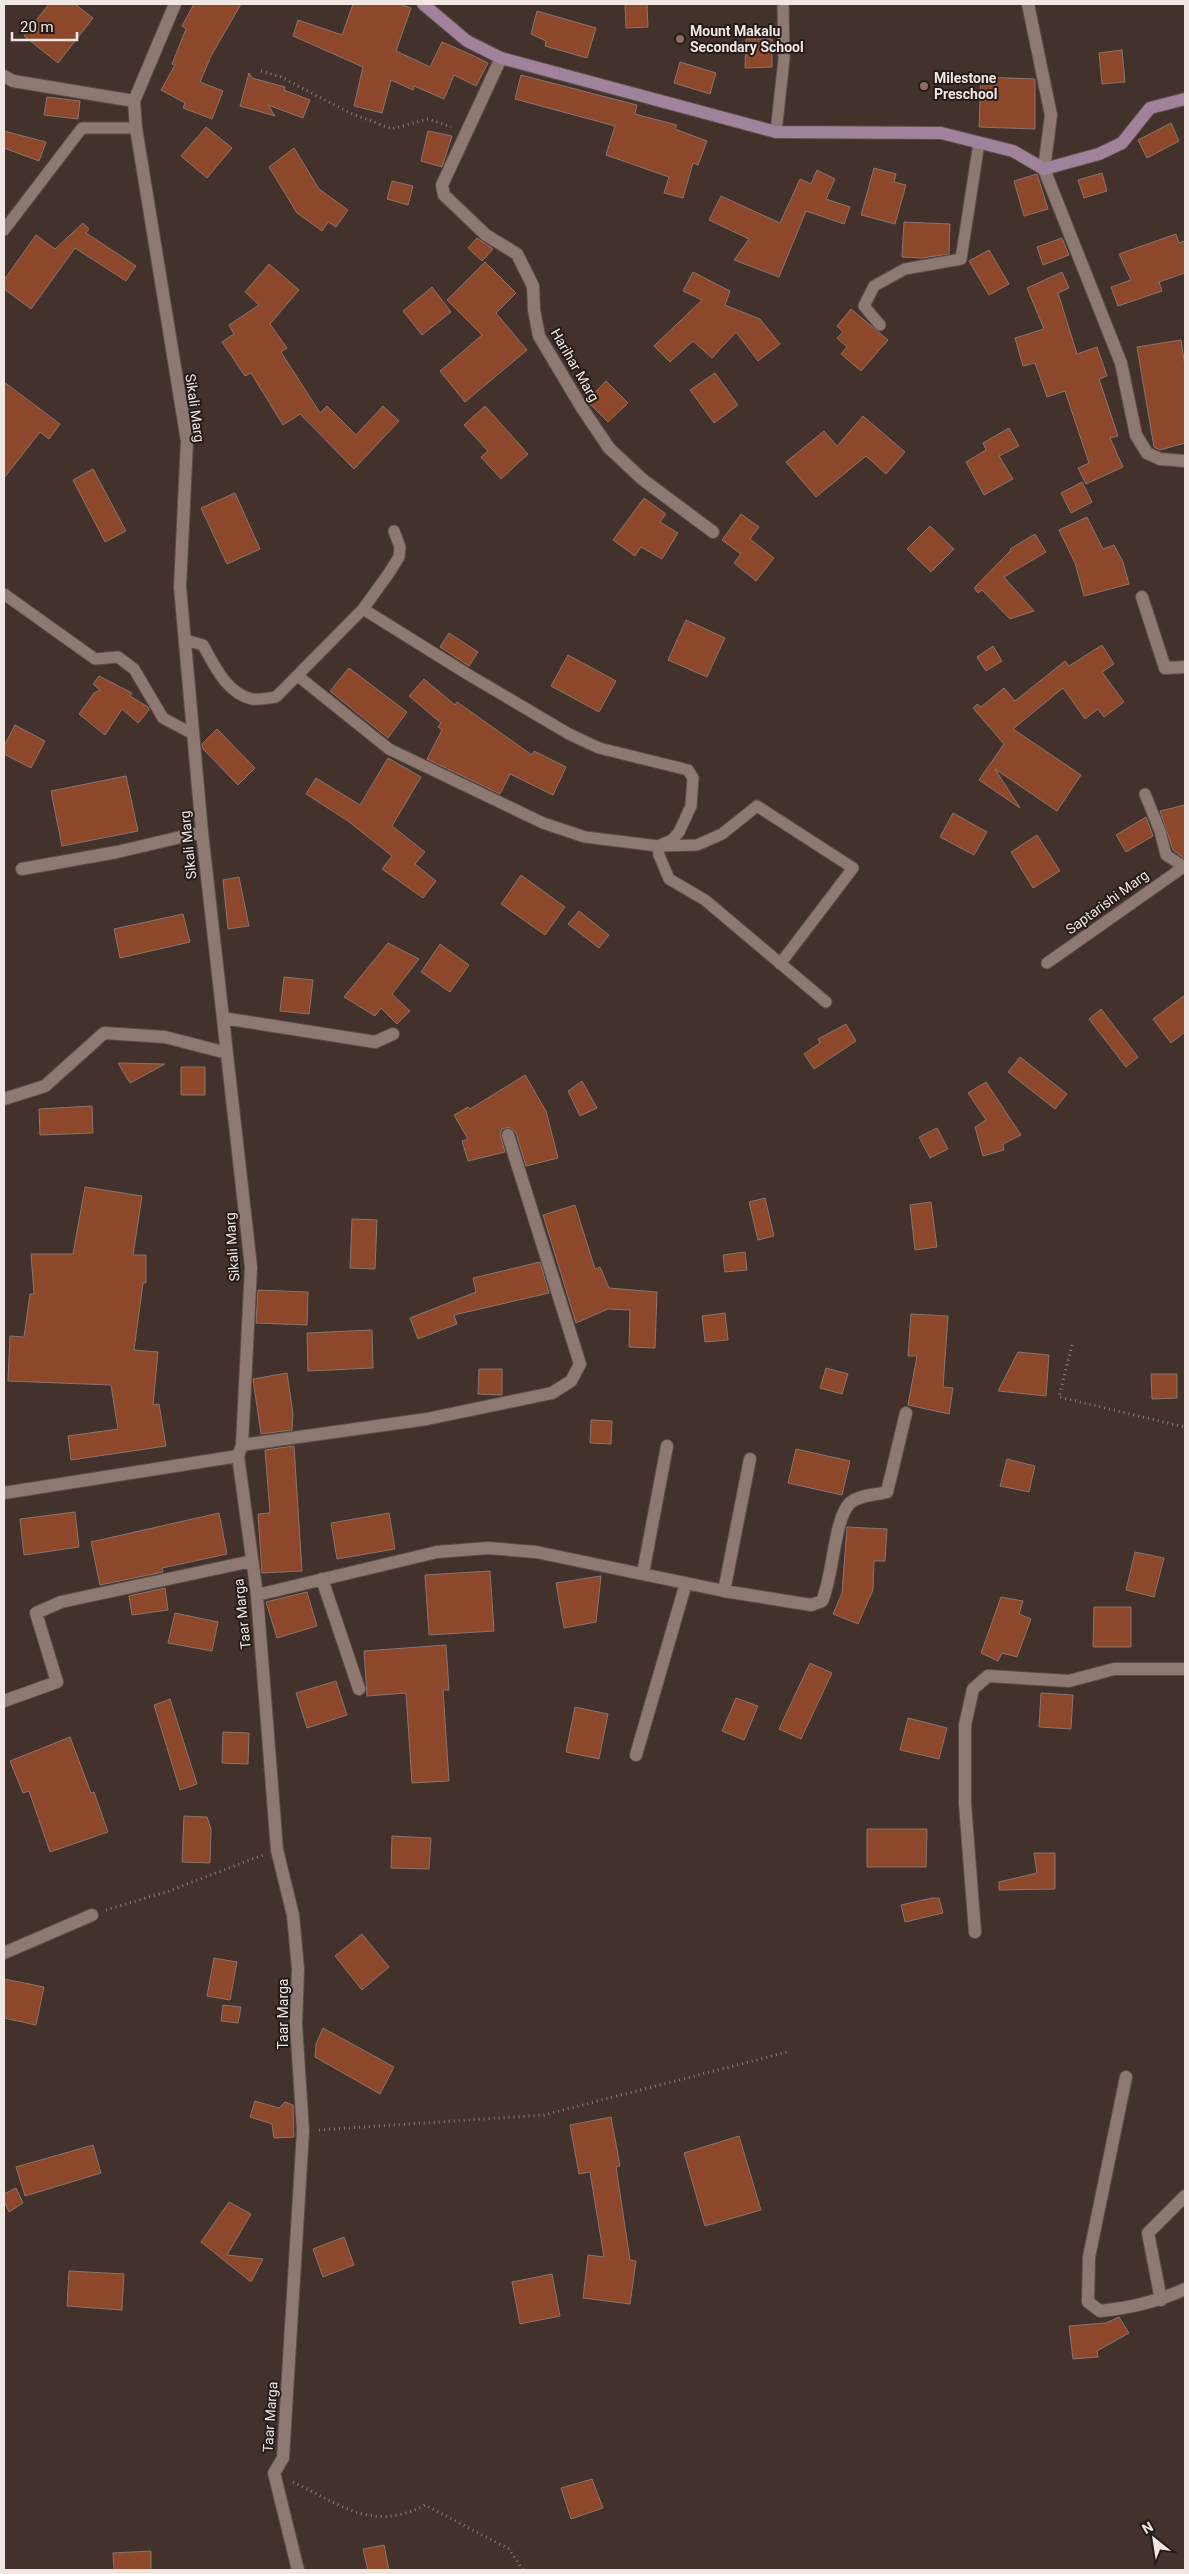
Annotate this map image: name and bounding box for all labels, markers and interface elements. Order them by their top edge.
scale bar [12,10,78,42]
text: 20 m [20,18,54,36]
place label: Mount Makalu Secondary School [690,23,804,55]
marker: Mount Makalu Secondary School [674,33,686,45]
place label: Milestone Preschool [934,70,997,102]
marker: Milestone Preschool [918,80,930,92]
street label: Harihar Marg [548,326,602,404]
street label: Sikali Marg [182,373,208,443]
street label: Sikali Marg [176,810,200,880]
street label: Saptarishi Marg [1063,867,1151,937]
street label: Sikali Marg [222,1212,242,1282]
street label: Taar Marga [230,1578,254,1650]
street label: Taar Marga [275,1979,291,2049]
street label: Taar Marga [260,2381,280,2453]
north arrow [1129,2514,1179,2564]
text: N [1139,2518,1156,2537]

